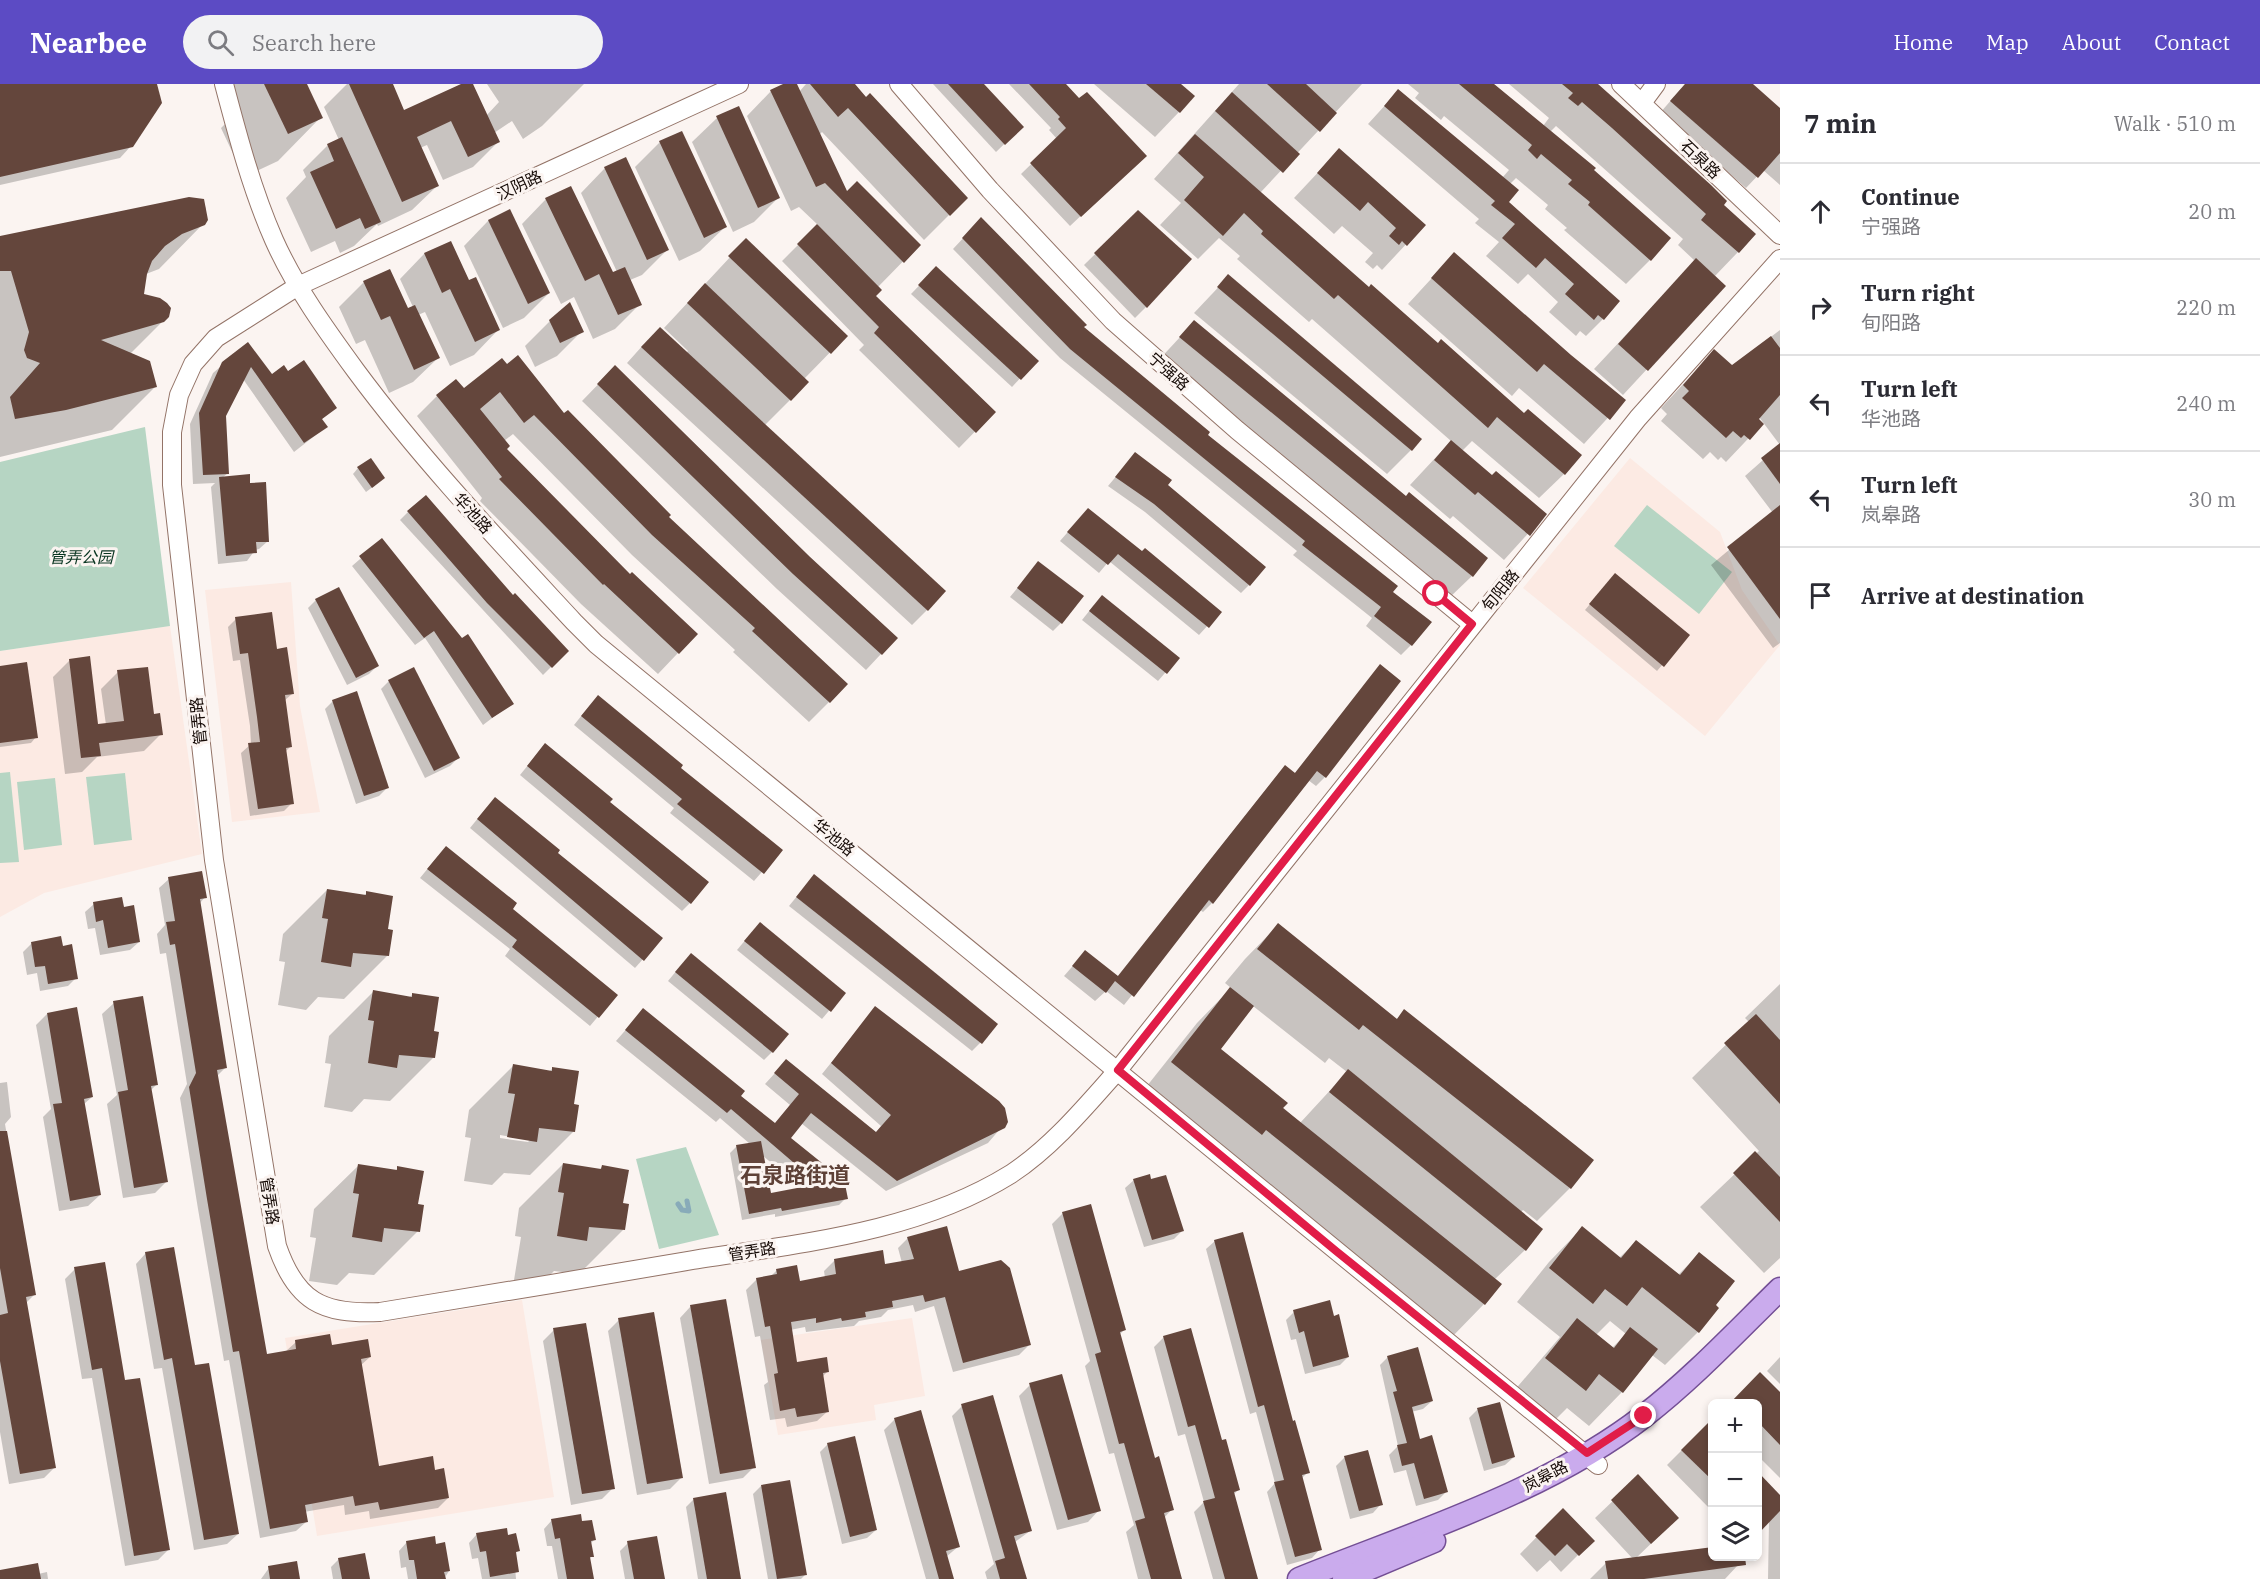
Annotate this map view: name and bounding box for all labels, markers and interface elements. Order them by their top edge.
search box [183,15,603,69]
text: Nearbee [30,24,147,61]
icon: search [204,26,237,59]
text: Search here [252,28,376,57]
text: Home [1893,28,1953,56]
text: Map [1986,28,2029,56]
text: About [2062,28,2121,56]
text: Contact [2154,28,2230,56]
text: 7 min [1804,106,1877,140]
text: Walk · 510 m [2114,110,2236,137]
street label: 石泉路 [1677,135,1725,183]
street label: 汉阴路 [493,166,545,204]
text: Continue [1861,182,1960,211]
icon: ahead [1804,195,1837,228]
text: 20 m [2188,198,2236,225]
text: 宁强路 [1861,213,1921,240]
text: Turn right [1861,278,1975,307]
icon: right [1804,291,1837,324]
text: 220 m [2176,294,2236,321]
text: 旬阳路 [1861,309,1921,336]
street label: 宁强路 [1144,348,1194,394]
text: Turn left [1861,374,1957,403]
icon: left [1804,387,1837,420]
text: 240 m [2176,390,2236,417]
text: 华池路 [1861,405,1921,432]
text: Turn left [1861,470,1957,499]
icon: left [1804,483,1837,516]
text: 30 m [2188,486,2236,513]
street label: 华池路 [450,488,496,538]
text: 岚皋路 [1861,501,1921,528]
park label: 管弄公园 [49,547,115,567]
street label: 旬阳路 [1477,565,1523,615]
icon: arrive [1804,579,1837,612]
route start [1422,580,1448,606]
text: Arrive at destination [1861,581,2084,610]
street label: 管弄路 [186,696,210,746]
street label: 华池路 [809,814,859,860]
district label: 石泉路街道 [740,1160,850,1189]
street label: 管弄路 [256,1176,284,1226]
street label: 管弄路 [727,1237,777,1265]
map controls [1708,1399,1762,1561]
button: + [1708,1399,1762,1453]
route end [1630,1402,1656,1428]
button: − [1708,1453,1762,1507]
street label: 岚皋路 [1519,1456,1571,1496]
button: layers [1708,1507,1762,1561]

